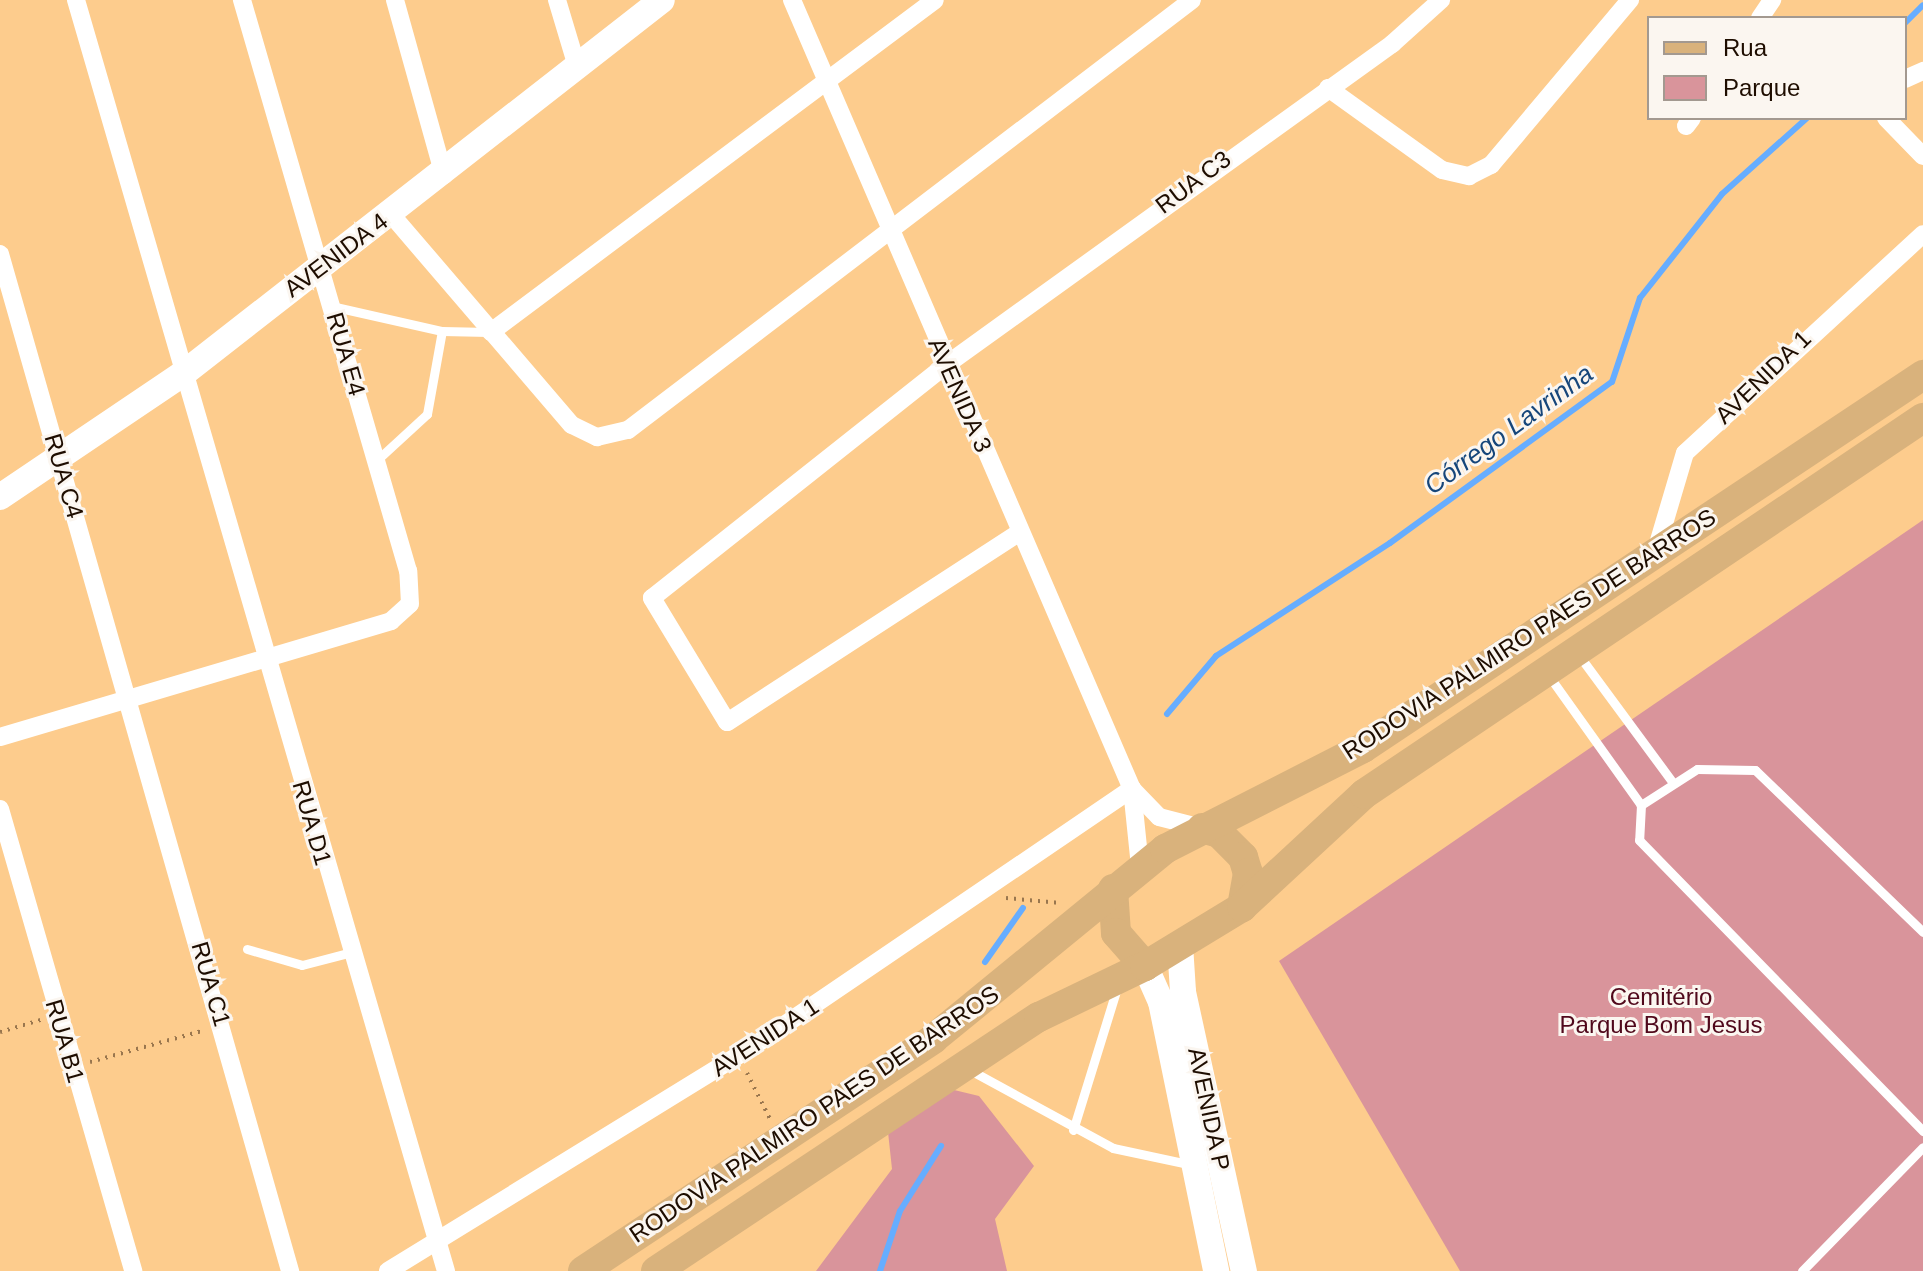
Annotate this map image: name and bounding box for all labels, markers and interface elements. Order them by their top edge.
legend [1647,16,1907,120]
text: Rua [1723,34,1767,61]
text: Parque [1723,74,1800,101]
street label: RUA C3 [1149,144,1237,220]
street label: AVENIDA 4 [278,206,394,304]
street label: RUA E4 [320,308,372,400]
street label: AVENIDA 1 [1709,324,1817,430]
street label: AVENIDA 3 [922,333,998,457]
water label: Córrego Lavrinha [1419,358,1599,502]
street label: RUA C4 [38,430,90,522]
street label: RODOVIA PALMIRO PAES DE BARROS [1336,502,1722,766]
street label: RUA D1 [286,777,338,869]
street label: RUA C1 [185,938,237,1030]
street label: RODOVIA PALMIRO PAES DE BARROS [623,979,1005,1249]
park label: Cemitério Parque Bom Jesus [1560,983,1762,1039]
street label: AVENIDA 1 [705,991,825,1083]
street label: RUA B1 [39,995,91,1087]
street label: AVENIDA P [1182,1044,1236,1174]

